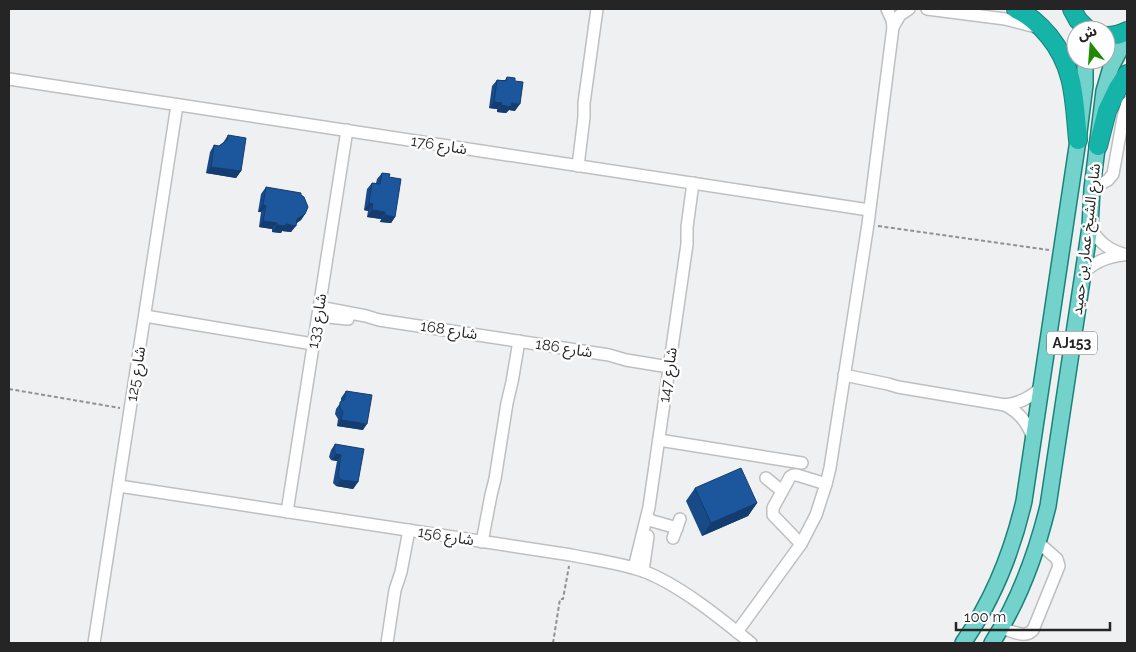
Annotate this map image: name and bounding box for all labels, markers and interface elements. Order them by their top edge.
north arrow [1066,20,1116,70]
text: ش [1076,22,1099,43]
street label: شارع 176 [409,132,469,161]
street label: شارع الشيخ عمار بن حميد [1068,162,1107,316]
street label: شارع 133 [304,292,333,350]
street label: شارع 168 [419,317,479,346]
road number: AJ153 [1047,332,1097,354]
street label: شارع 186 [534,335,594,364]
street label: شارع 125 [123,345,152,403]
street label: شارع 147 [655,346,684,404]
street label: شارع 156 [416,523,476,552]
scale bar [956,600,1110,632]
text: 100 m [964,608,1006,626]

